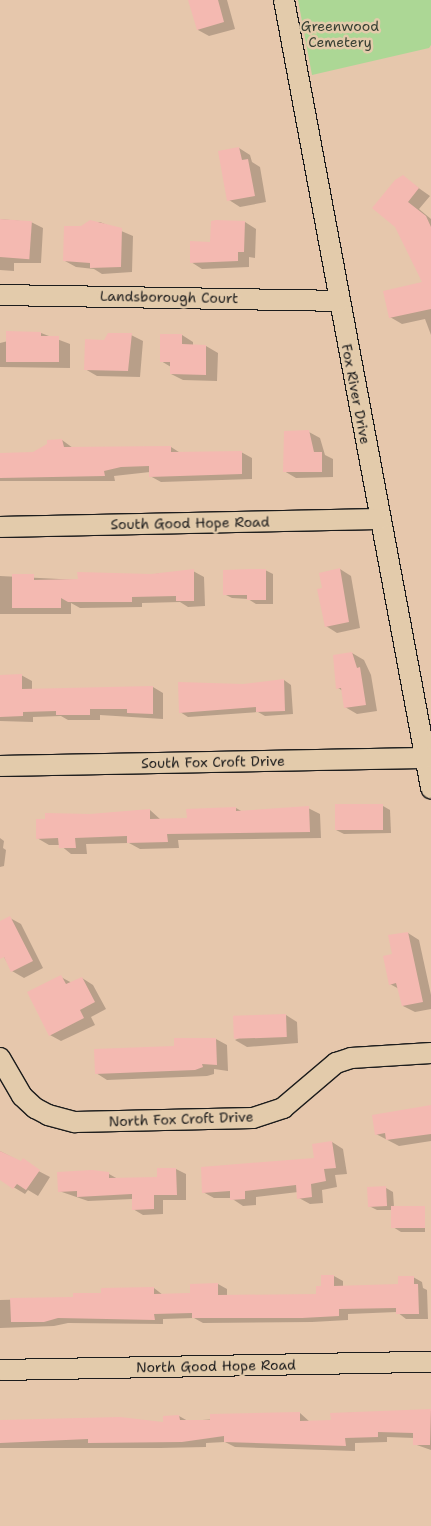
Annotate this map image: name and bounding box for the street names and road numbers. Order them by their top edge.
street label: Landsborough Court [100,287,238,307]
street label: Fox River Drive [338,342,374,446]
street label: South Good Hope Road [110,513,270,533]
street label: South Fox Croft Drive [141,752,285,772]
street label: North Fox Croft Drive [108,1108,254,1130]
street label: North Good Hope Road [136,1356,296,1376]

